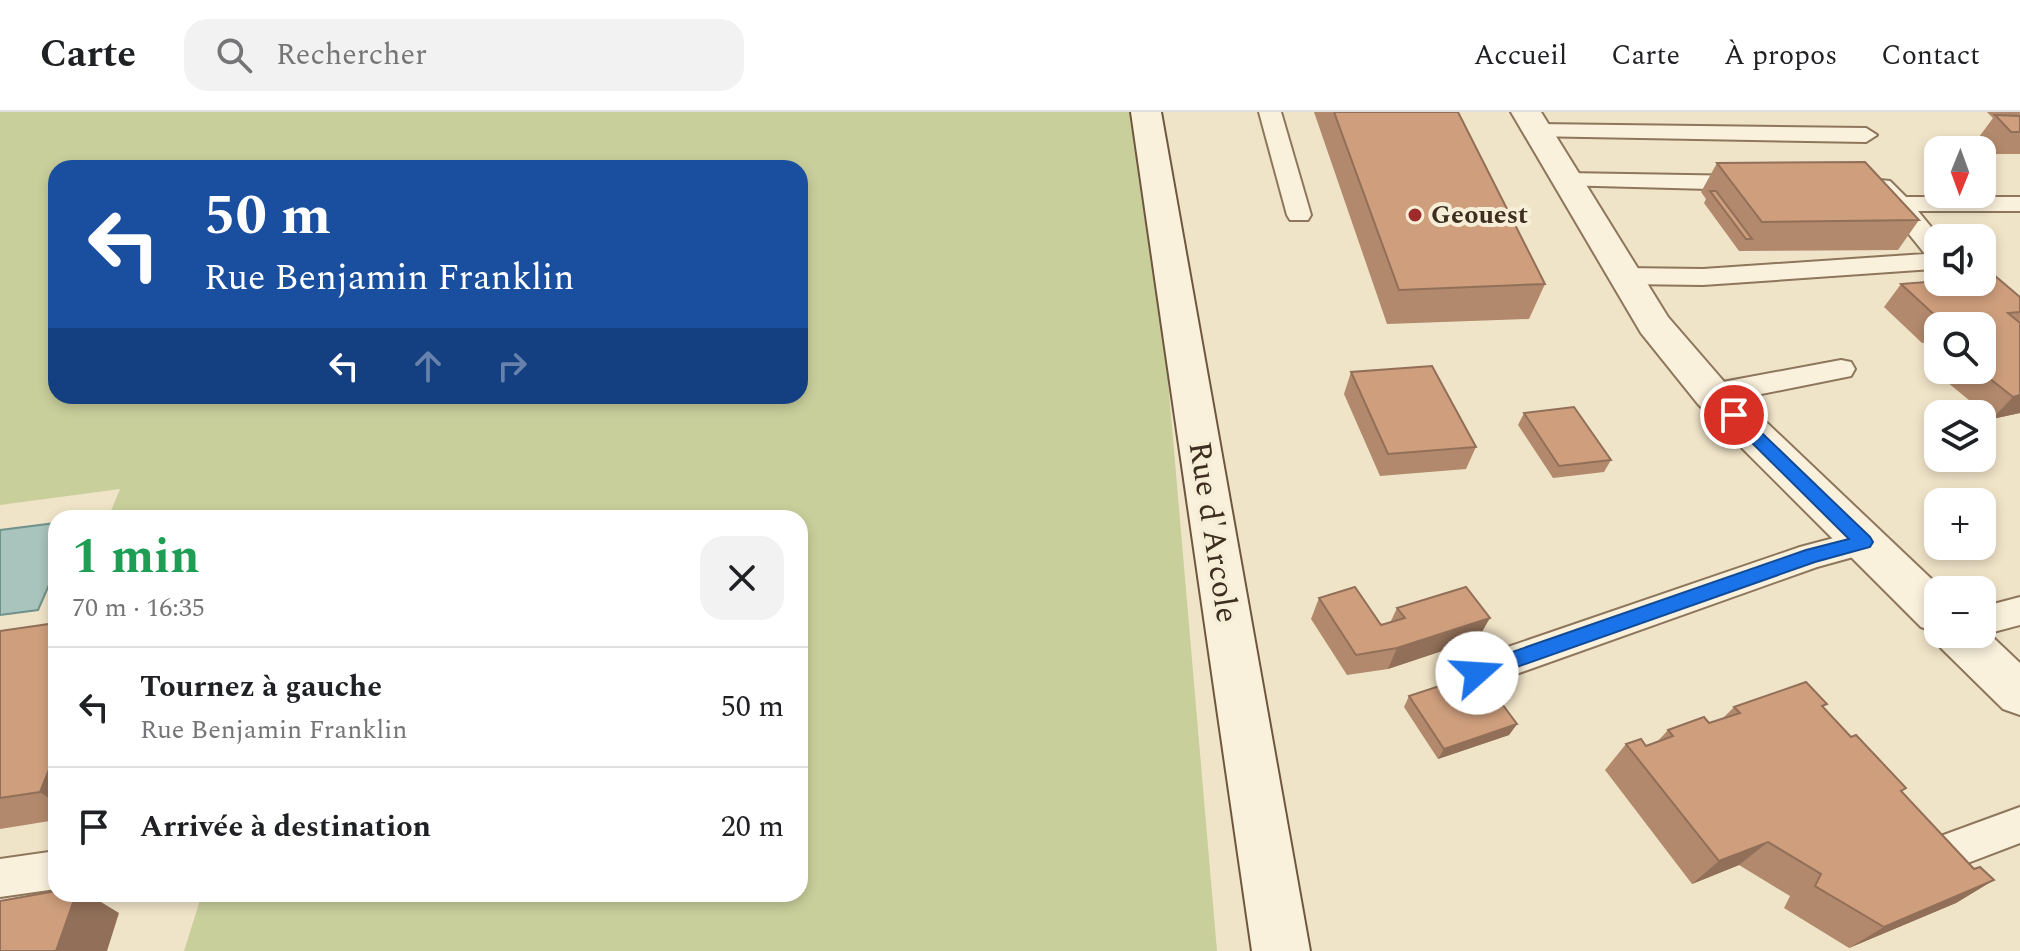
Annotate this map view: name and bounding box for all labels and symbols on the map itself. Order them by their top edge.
north arrow [1924,136,1996,208]
place label: Geouest [1431,195,1528,235]
marker: Geouest [1406,206,1424,224]
pin [1700,381,1768,449]
street label: Rue d'Arcole [1175,438,1251,626]
position arrow [1435,631,1519,715]

